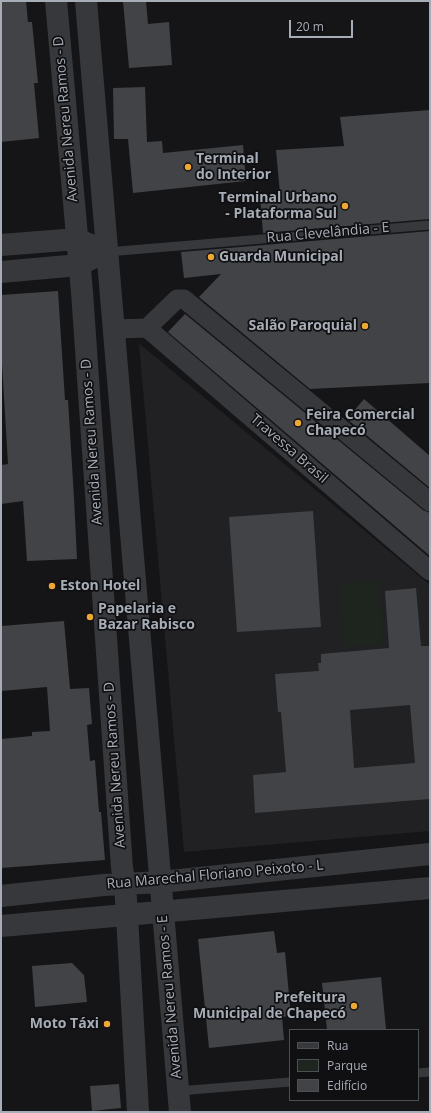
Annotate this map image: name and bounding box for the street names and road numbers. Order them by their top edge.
street label: Avenida Nereu Ramos - D [50,35,82,203]
street label: Rua Clevelândia - E [266,219,390,247]
street label: Avenida Nereu Ramos - D [78,358,106,526]
street label: Travessa Brasil [247,411,331,487]
street label: Avenida Nereu Ramos - D [101,681,129,849]
street label: Rua Marechal Floriano Peixoto - L [106,857,324,893]
street label: Avenida Nereu Ramos - E [154,915,186,1079]

